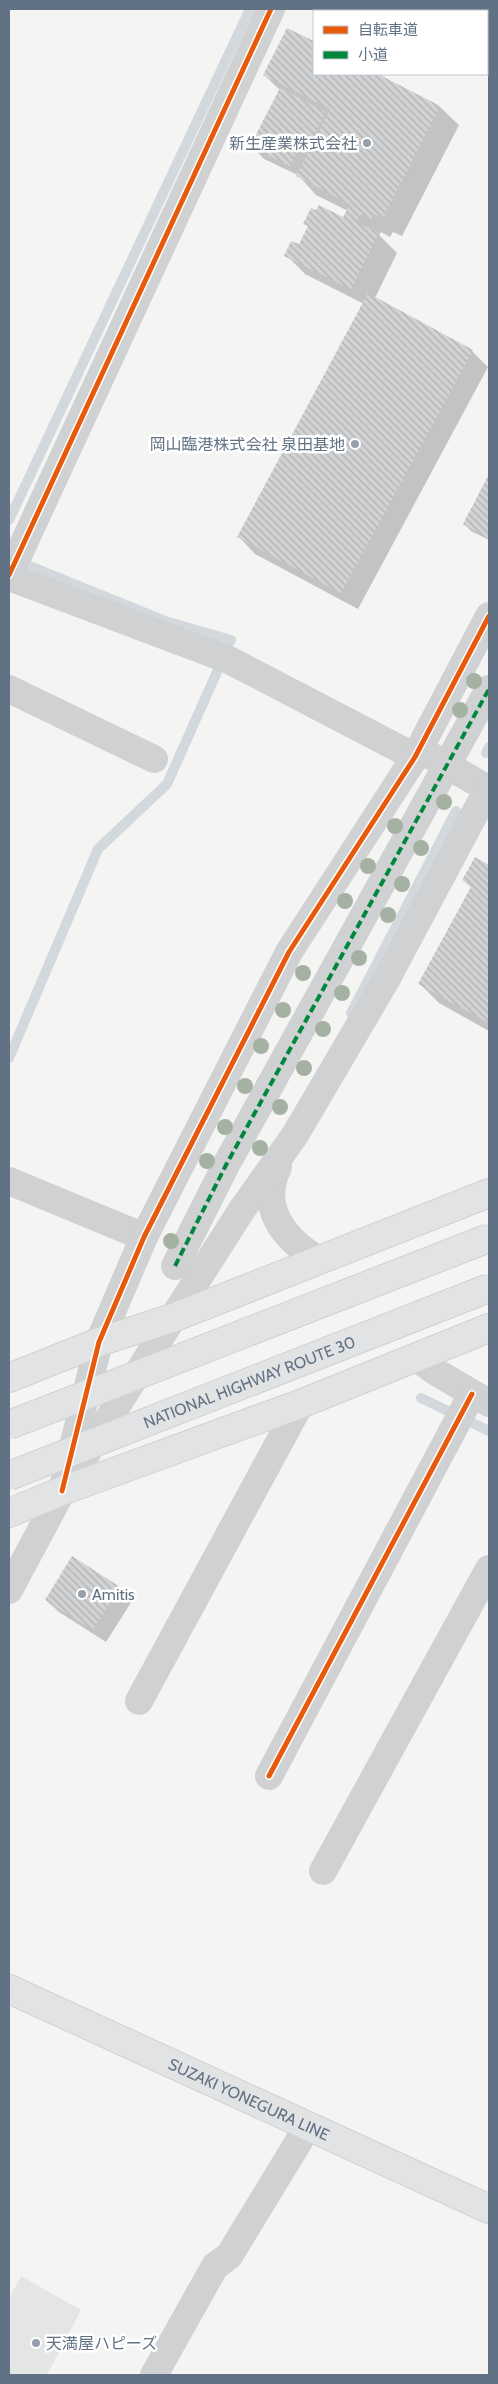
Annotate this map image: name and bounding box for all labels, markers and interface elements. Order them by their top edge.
legend [313,10,488,75]
text: 自転車道 [358,21,418,39]
text: 小道 [358,46,388,64]
place label: 新生産業株式会社 [229,134,357,153]
marker: 新生産業株式会社 [361,137,373,149]
place label: 岡山臨港株式会社 泉田基地 [149,435,345,454]
marker: 岡山臨港株式会社 泉田基地 [349,438,361,450]
street label: NATIONAL HIGHWAY ROUTE 30 [141,1332,358,1432]
place label: Amitis [92,1585,135,1604]
marker: Amitis [76,1588,88,1600]
street label: SUZAKI YONEGURA LINE [165,2054,332,2145]
place label: 天満屋ハピーズ [46,2334,157,2353]
marker: 天満屋ハピーズ [30,2337,42,2349]

